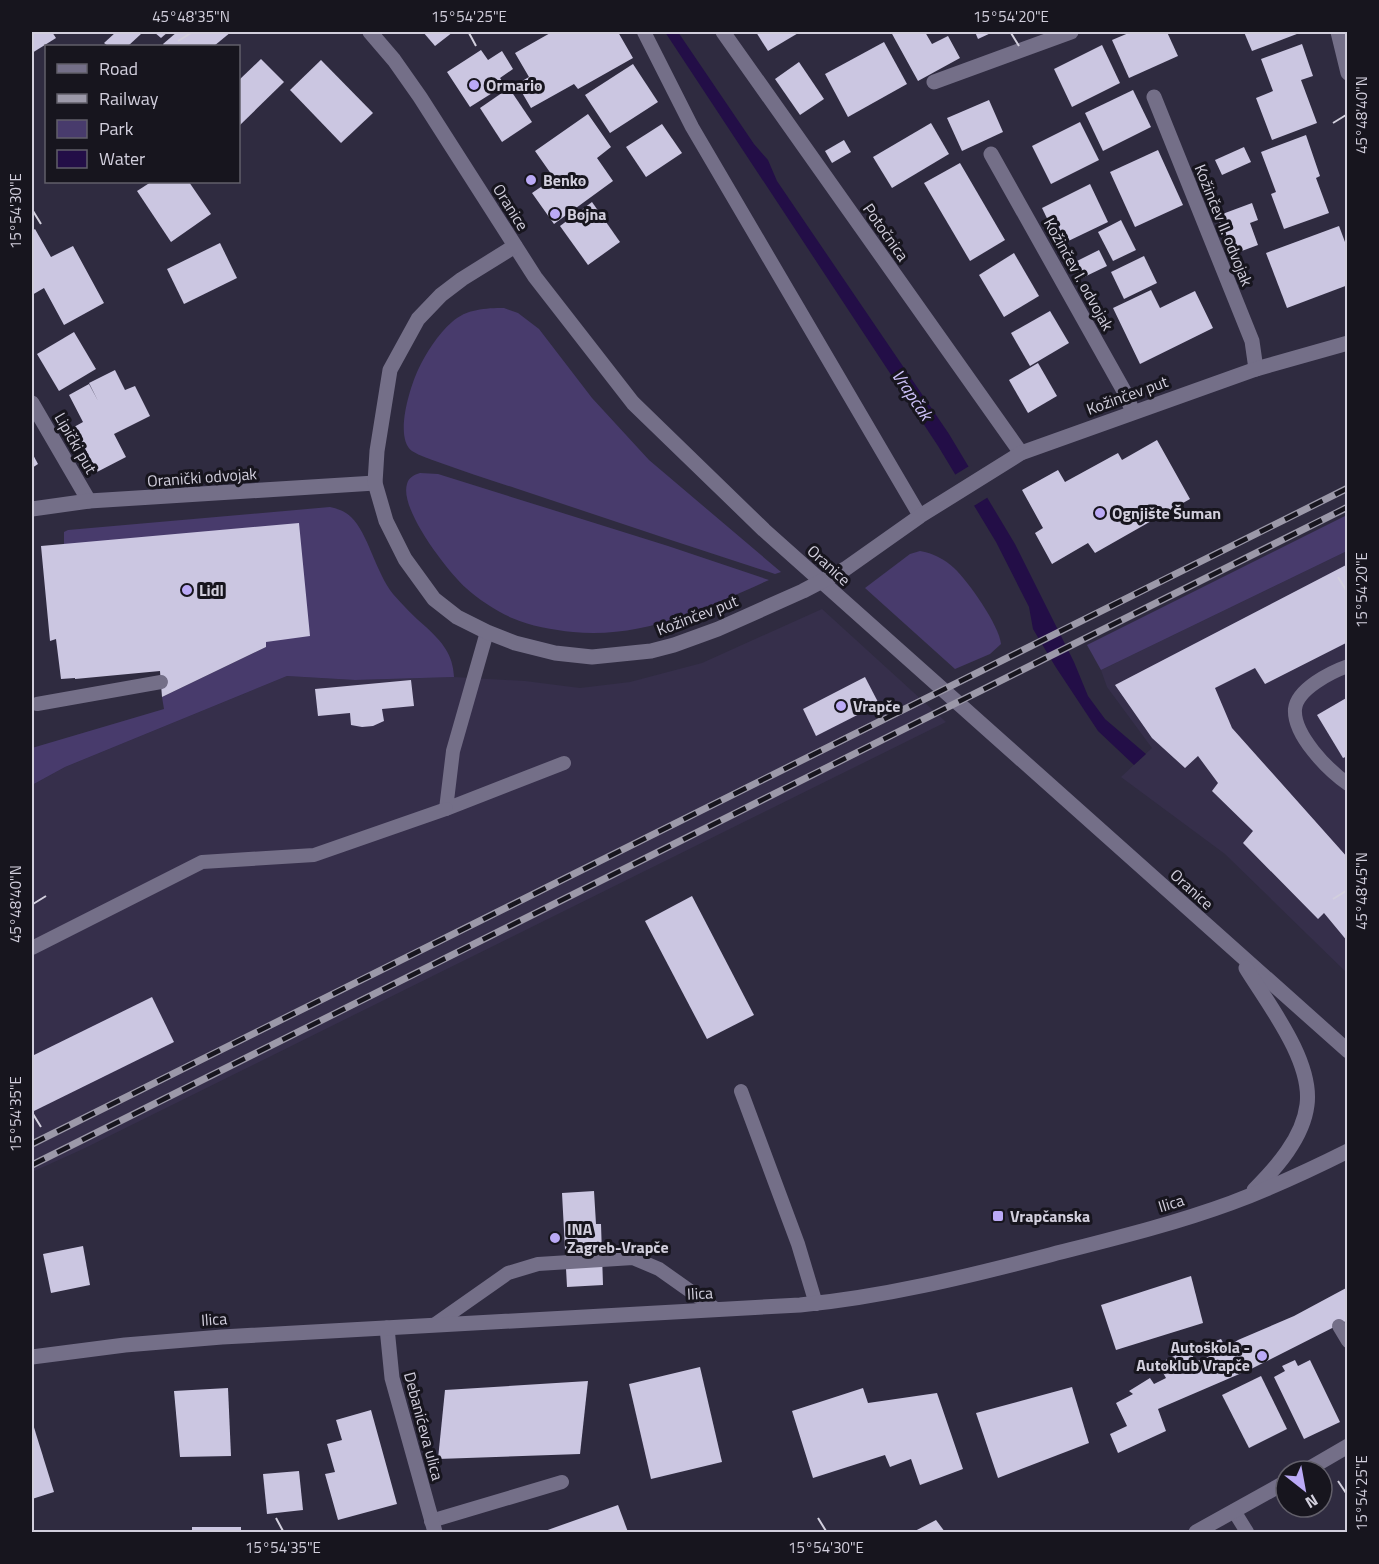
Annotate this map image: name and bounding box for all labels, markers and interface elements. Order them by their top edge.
text: 45°48'35"N [152,5,230,28]
text: 15°54'25"E [431,5,507,28]
text: 15°54'20"E [973,5,1049,28]
legend [45,45,240,183]
text: Road [99,55,138,82]
place label: Ormario [486,73,543,97]
text: 45°48'40"N [1350,76,1373,154]
marker: Ormario [467,78,481,92]
text: Railway [99,85,159,112]
text: Park [99,115,134,142]
text: Water [99,145,145,172]
street label: Kožinčev II. odvojak [1189,160,1260,290]
place label: Benko [543,168,586,192]
text: 15°54'30"E [4,173,27,249]
marker: Benko [524,173,538,187]
street label: Oranice [487,179,535,235]
street label: Potočnica [857,198,915,266]
place label: Bojna [567,202,606,226]
marker: Bojna [548,207,562,221]
street label: Kožinčev I. odvojak [1038,213,1120,335]
water label: Vrapčak [885,364,941,428]
street label: Kožinčev put [1083,369,1172,421]
street label: Lipički put [49,408,103,478]
street label: Oranički odvojak [146,461,258,493]
place label: Ognjište Šuman [1112,501,1221,525]
marker: Ognjište Šuman [1093,506,1107,520]
street label: Oranice [802,539,856,591]
text: 15°54'20"E [1350,552,1373,628]
place label: Lidl [199,578,224,602]
marker: Lidl [180,583,194,597]
street label: Kožinčev put [653,588,741,641]
place label: Vrapče [853,694,900,718]
marker: Vrapče [834,699,848,713]
text: 45°48'45"N [1350,852,1373,930]
street label: Oranice [1165,863,1219,915]
text: 45°48'40"N [4,865,27,943]
text: 15°54'35"E [4,1076,27,1152]
street label: Ilica [1155,1188,1187,1218]
place label: Vrapčanska [1010,1204,1090,1228]
marker: Vrapčanska [991,1209,1005,1223]
place label: INA Zagreb-Vrapče [567,1217,669,1259]
marker: INA Zagreb-Vrapče [548,1231,562,1245]
street label: Ilica [686,1280,714,1306]
street label: Ilica [200,1306,228,1332]
place label: Autoškola - Autoklub Vrapče [1136,1335,1250,1377]
marker: Autoškola - Autoklub Vrapče [1255,1349,1269,1363]
street label: Debanićeva ulica [398,1369,450,1483]
text: 15°54'25"E [1350,1455,1373,1531]
north arrow [1274,1459,1334,1519]
text: N [1301,1489,1323,1515]
text: 15°54'35"E [245,1536,321,1559]
text: 15°54'30"E [788,1536,864,1559]

